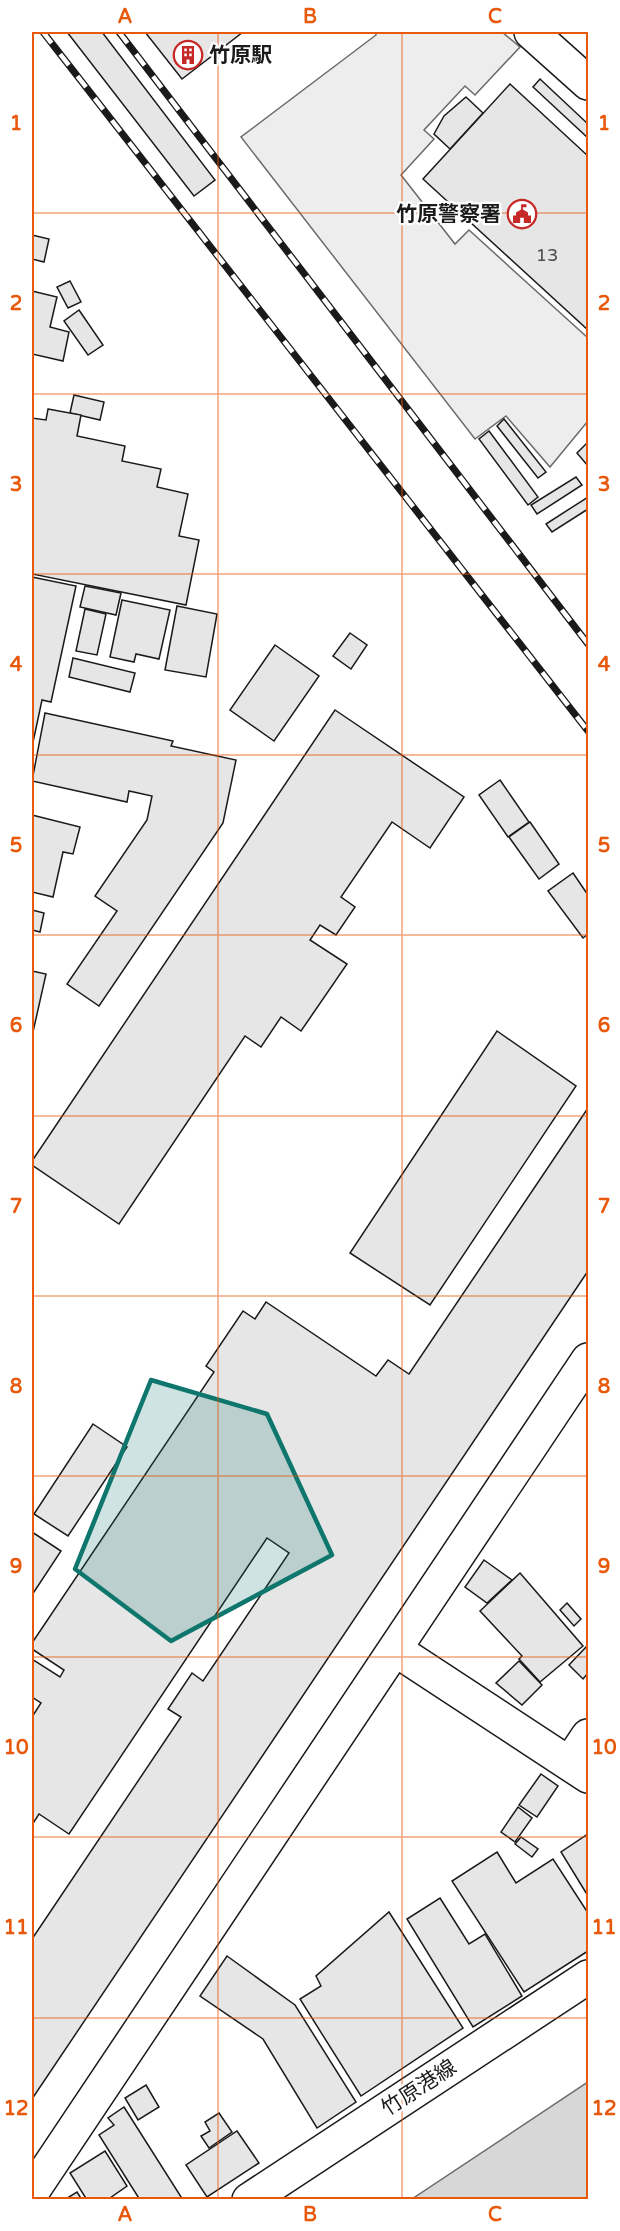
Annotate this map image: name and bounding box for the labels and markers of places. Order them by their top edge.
building icon: 竹原駅 [172,39,204,71]
place label: 竹原駅 [209,43,272,68]
public building icon: 竹原警察署 [506,198,538,230]
place label: 竹原警察署 [396,202,501,227]

